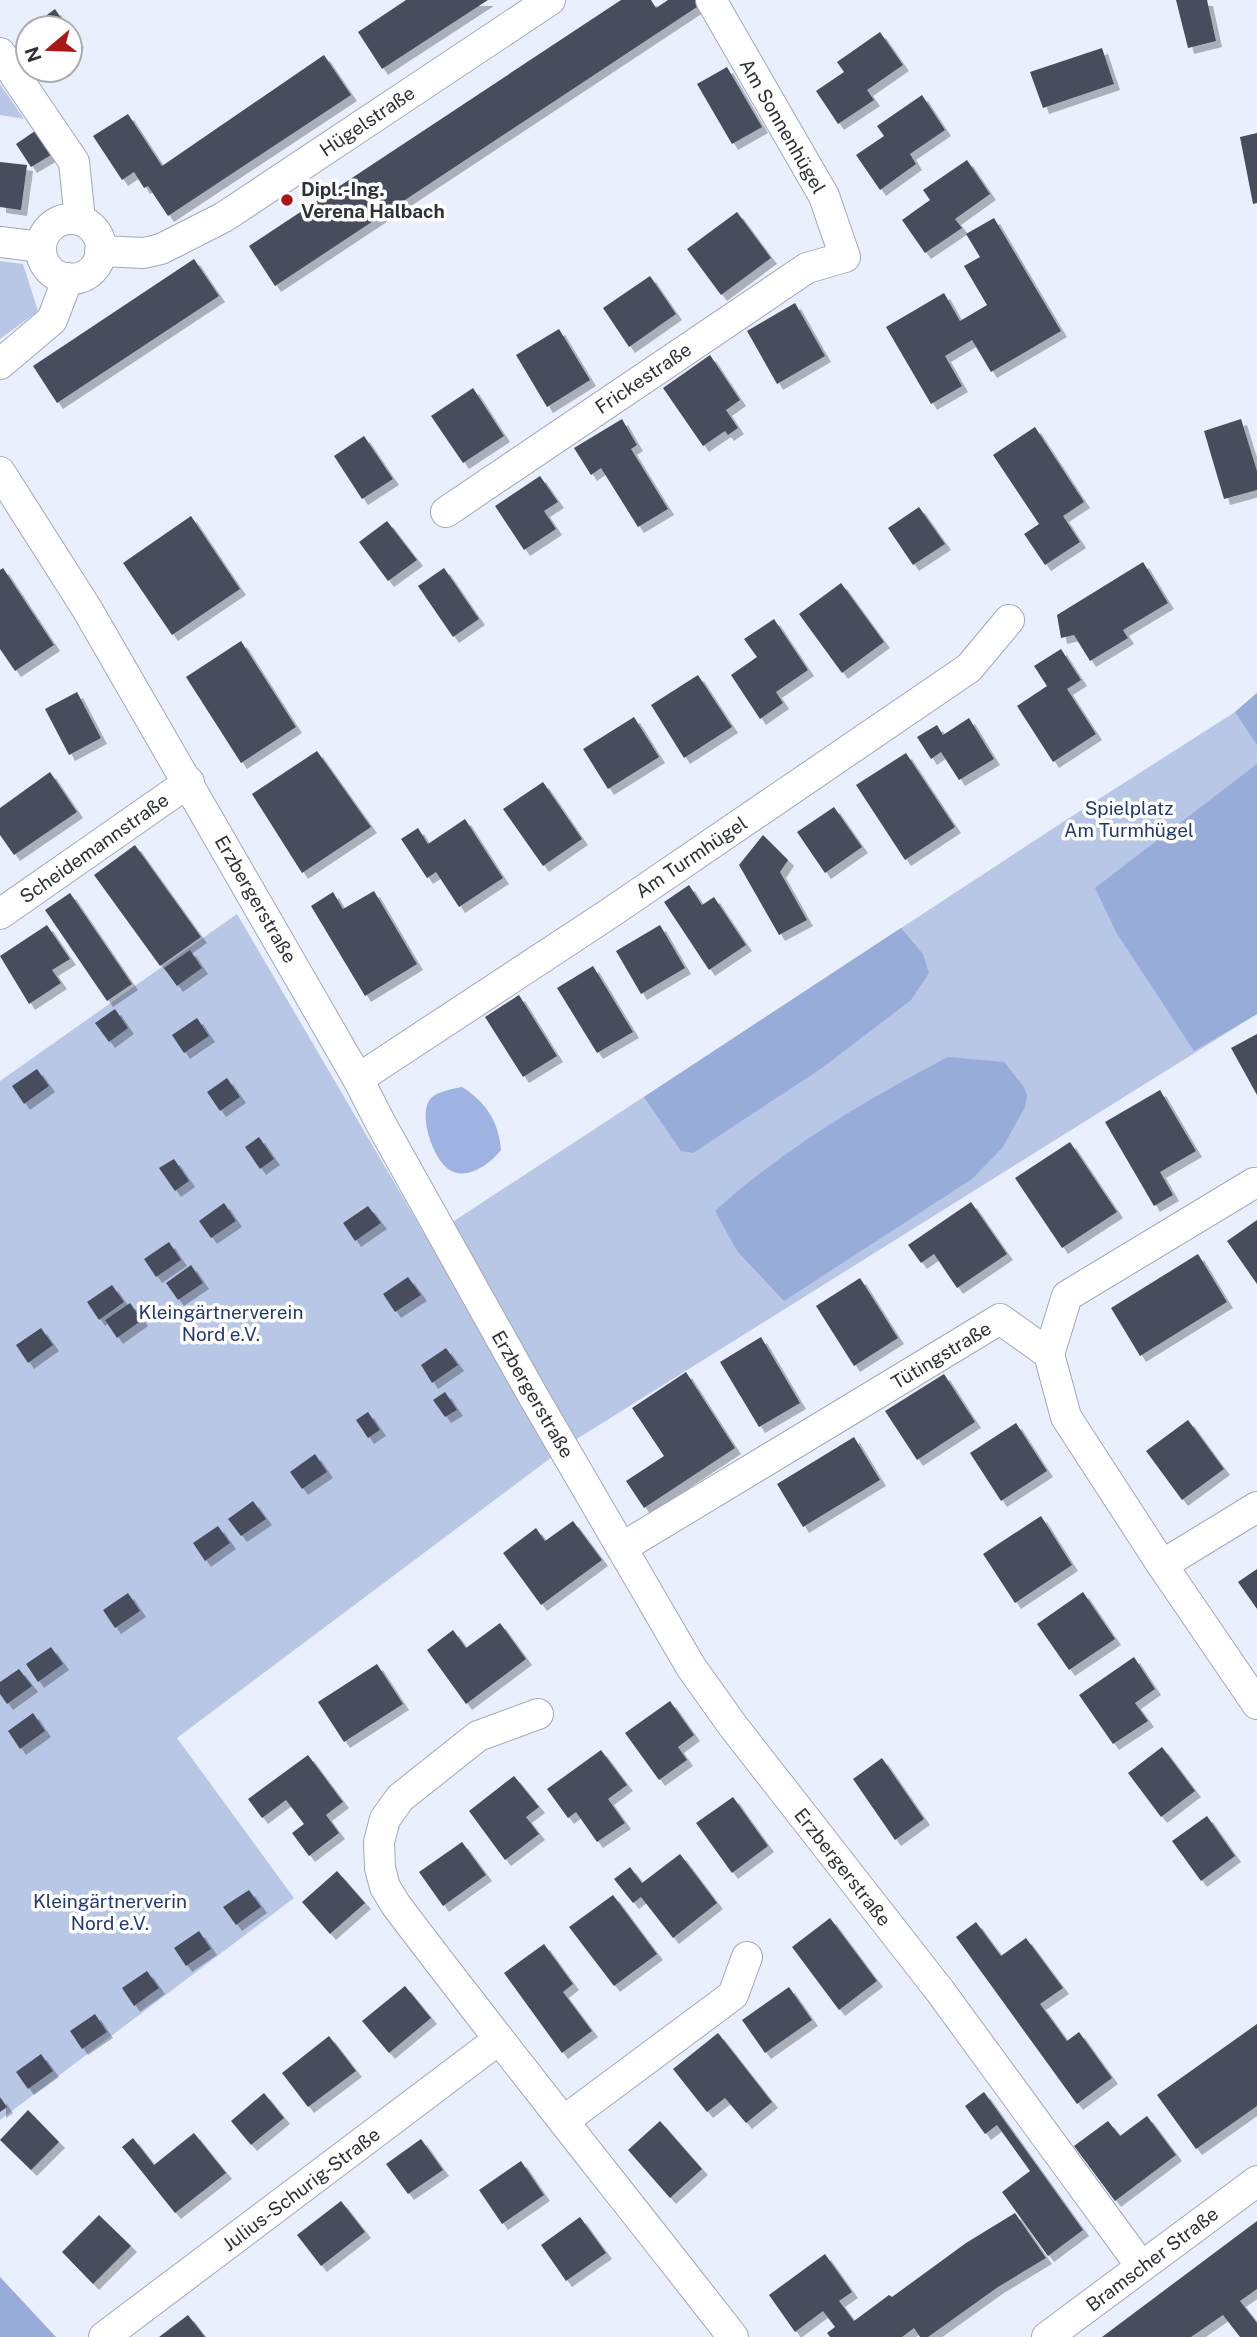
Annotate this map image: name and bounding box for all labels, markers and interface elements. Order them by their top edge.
north arrow [14,14,84,84]
text: N [20,44,46,65]
street label: Am Sonnenhügel [736,55,830,197]
street label: Hügelstraße [315,81,419,161]
place label: Dipl.-Ing. Verena Halbach [301,178,445,222]
marker: Dipl.-Ing. Verena Halbach [279,192,295,208]
street label: Frickestraße [591,338,695,418]
street label: Scheidemannstraße [15,788,173,908]
park label: Spielplatz Am Turmhügel [1064,797,1194,841]
street label: Am Turmhügel [631,812,751,902]
street label: Erzbergerstraße [211,831,301,967]
park label: Kleingärtnerverein Nord e.V. [139,1301,303,1345]
street label: Tütingstraße [887,1317,995,1393]
street label: Erzbergerstraße [488,1326,578,1462]
street label: Erzbergerstraße [790,1804,896,1930]
park label: Kleingärtnerverin Nord e.V. [33,1890,187,1934]
street label: Julius-Schurig-Straße [218,2123,384,2255]
street label: Bramscher Straße [1082,2202,1222,2316]

